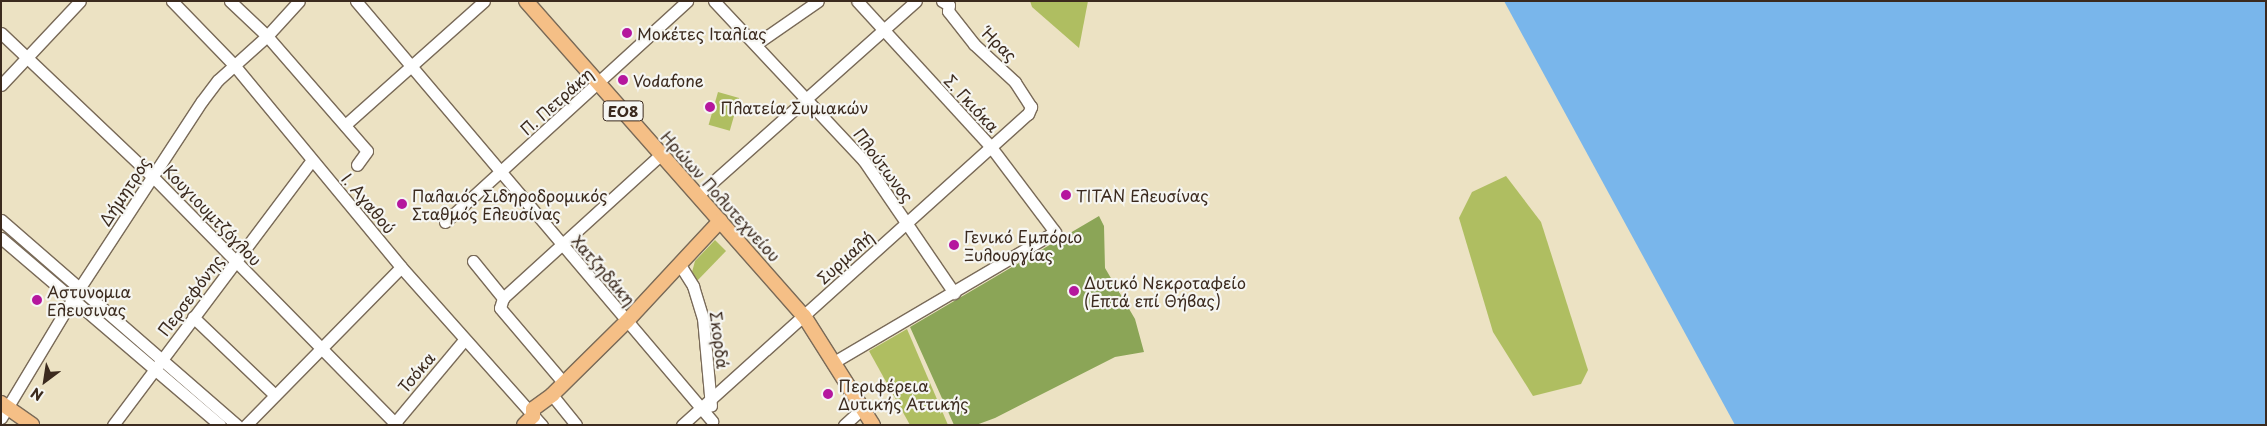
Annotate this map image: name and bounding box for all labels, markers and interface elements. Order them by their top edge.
place label: Μοκέτες Ιταλίας [637,23,766,43]
street label: Ήρας [979,23,1021,65]
marker: Μοκέτες Ιταλίας [621,27,633,39]
street label: Π. Πετράκη [516,63,596,139]
place label: Vodafone [633,70,704,90]
street label: Σ. Γκιόκα [941,70,1003,136]
marker: Vodafone [617,74,629,86]
place label: Πλατεία Συμιακών [720,97,868,117]
road number: ΕΟ8 [602,98,644,124]
marker: Πλατεία Συμιακών [704,101,716,113]
street label: Πλούτωνος [850,124,918,206]
street label: Ηρώων Πολυτεχνείου [657,127,785,265]
street label: Δήμητρος [95,153,153,229]
street label: Κουγιουμτζόγλου [160,161,266,269]
street label: Ι. Αγαθού [338,169,400,237]
place label: Παλαιός Σιδηροδρομικός Σταθμός Ελευσίνας [412,185,607,223]
place label: TITAN Ελευσίνας [1076,185,1209,205]
marker: TITAN Ελευσίνας [1060,189,1072,201]
marker: Παλαιός Σιδηροδρομικός Σταθμός Ελευσίνας [396,198,408,210]
place label: Γενικό Εμπόριο Ξυλουργίας [964,226,1082,264]
street label: Συρμαλή [813,227,877,287]
street label: Χατζηδάκη [568,231,640,309]
marker: Γενικό Εμπόριο Ξυλουργίας [948,239,960,251]
street label: Περσεφόνης [153,251,227,339]
place label: Δυτικό Νεκροταφείο (Επτά επί Θήβας) [1084,272,1246,310]
place label: Αστυνομια Ελευσινας [47,281,131,319]
marker: Δυτικό Νεκροταφείο (Επτά επί Θήβας) [1068,285,1080,297]
marker: Αστυνομια Ελευσινας [31,294,43,306]
street label: Σκορδά [707,310,733,370]
street label: Τσόκα [394,348,438,396]
north arrow [20,356,70,406]
place label: Περιφέρεια Δυτικής Αττικής [838,375,970,413]
text: N [27,382,47,406]
marker: Περιφέρεια Δυτικής Αττικής [822,388,834,400]

